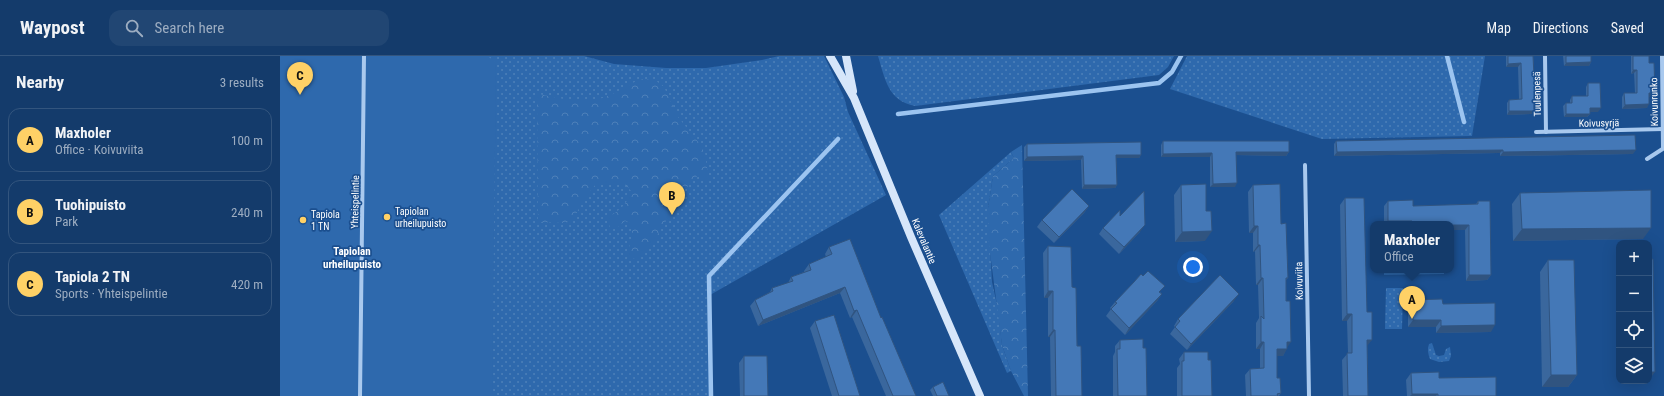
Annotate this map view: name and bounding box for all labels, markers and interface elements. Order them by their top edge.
search box [109,10,389,46]
text: Waypost [20,16,85,39]
icon: search [123,17,145,39]
text: Search here [155,19,224,37]
text: Map [1487,20,1511,36]
text: Directions [1533,20,1589,36]
text: Saved [1611,20,1644,36]
pin: C [287,62,313,95]
street label: Tuulenpesä [1531,71,1543,117]
text: Nearby [16,72,64,92]
text: 3 results [220,75,264,90]
street label: Koivunrunko [1648,77,1660,127]
street label: Koivusyrjä [1579,117,1620,129]
text: Maxholer [55,124,111,142]
text: A [26,133,34,148]
text: 100 m [231,133,263,148]
text: Office · Koivuviita [55,142,144,157]
street label: Yhteispelintie [349,175,361,229]
pin: B [659,182,685,215]
text: Tuohipuisto [55,196,126,214]
text: B [26,205,34,220]
text: 240 m [231,205,263,220]
place label: Tapiolan urheilupuisto [395,206,446,229]
place label: Tapiola 1 TN [311,209,340,232]
marker: Tapiolan urheilupuisto [382,212,392,222]
text: Park [55,214,78,229]
marker: Tapiola 1 TN [298,215,308,225]
street label: Kalevalantie [910,217,939,266]
popup [1370,221,1454,273]
text: Maxholer [1384,231,1440,249]
map controls [1616,240,1652,384]
button: + [1616,240,1652,276]
district label: Tapiolan urheilupuisto [323,245,382,271]
text: Office [1384,249,1414,264]
your location [1183,257,1203,277]
street label: Koivuviita [1293,262,1305,300]
text: Tapiola 2 TN [55,268,130,286]
button: − [1616,276,1652,312]
text: C [26,277,34,292]
text: 420 m [231,277,263,292]
text: Sports · Yhteispelintie [55,286,168,301]
pin: A [1399,286,1425,319]
button: locate [1616,312,1652,348]
button: layers [1616,348,1652,384]

